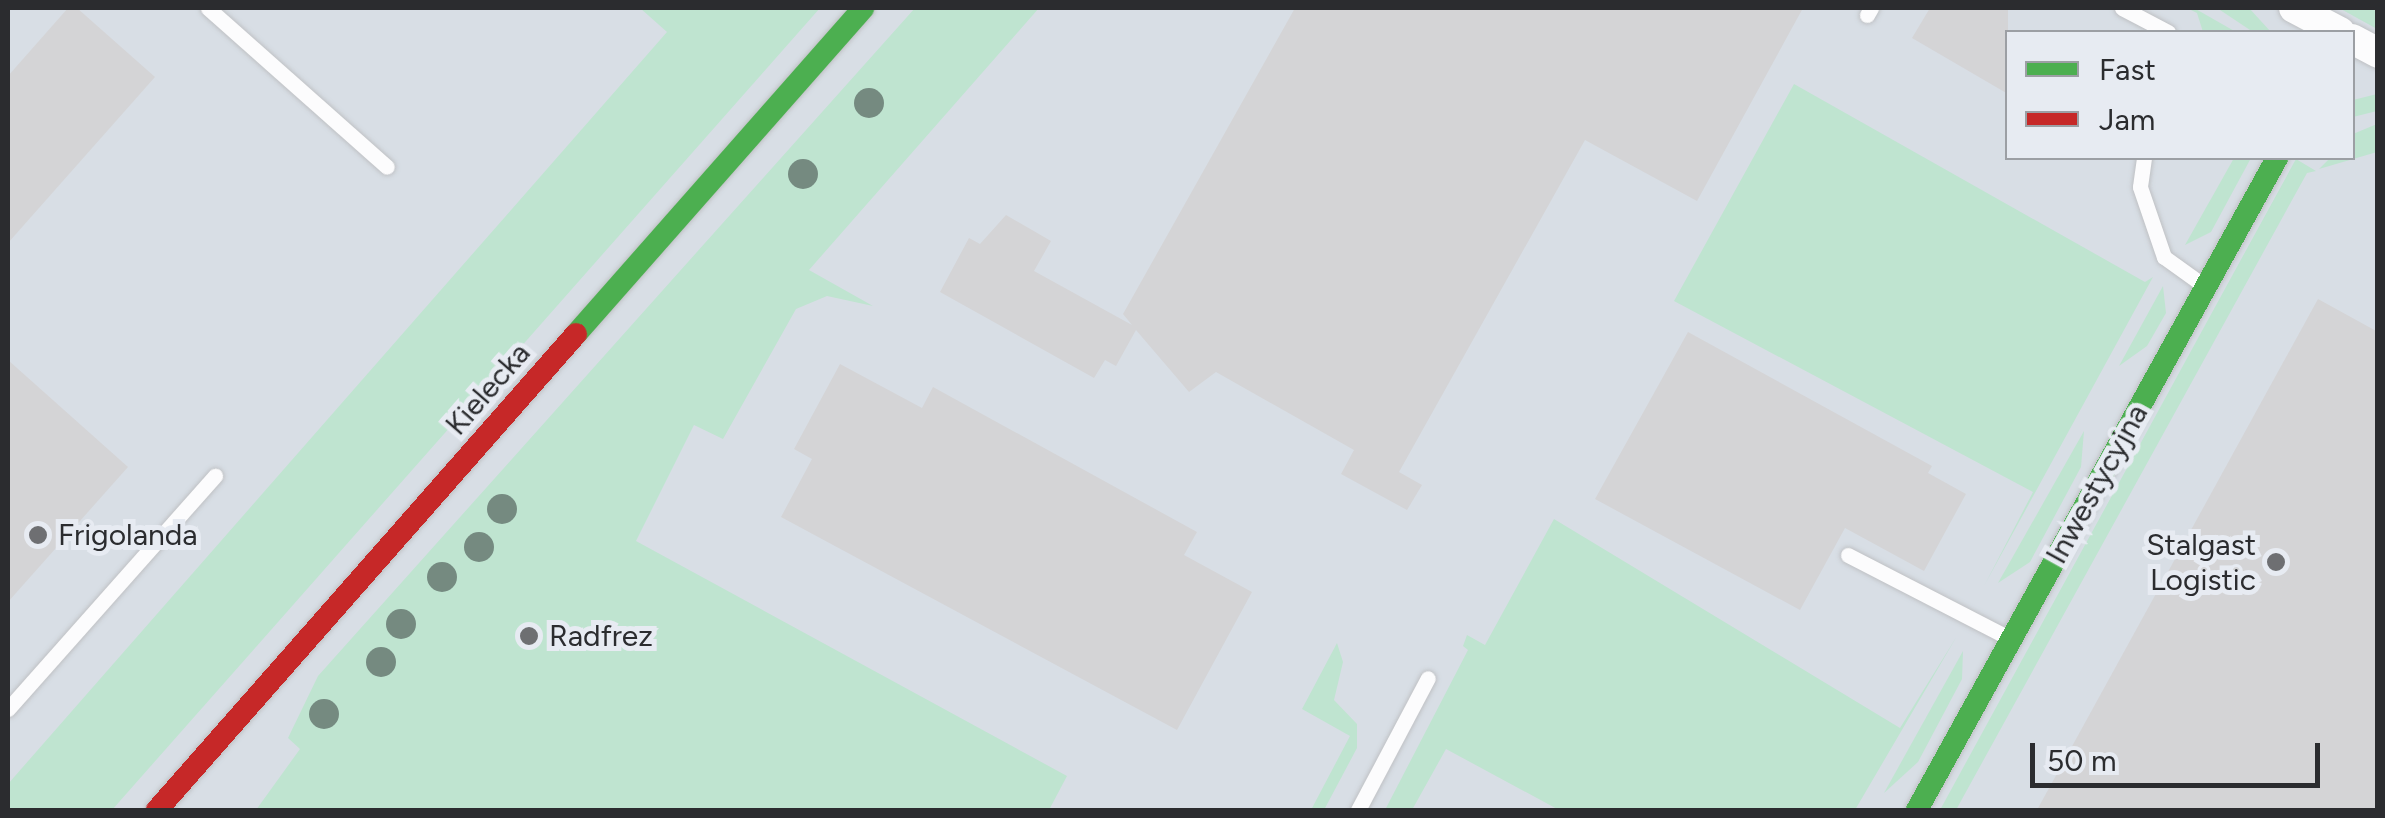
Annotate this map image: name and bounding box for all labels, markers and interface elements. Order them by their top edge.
legend [2005,30,2355,160]
text: Fast [2099,51,2156,88]
text: Jam [2099,101,2155,138]
street label: Kielecka [438,336,538,442]
street label: Inwestycyjna [2038,398,2156,570]
place label: Frigolanda [58,517,198,553]
marker: Frigolanda [27,524,49,546]
place label: Stalgast Logistic [2146,527,2256,598]
marker: Stalgast Logistic [2265,551,2287,573]
place label: Radfrez [549,618,653,654]
marker: Radfrez [518,625,540,647]
scale bar [2035,723,2325,785]
text: 50 m [2047,742,2116,779]

